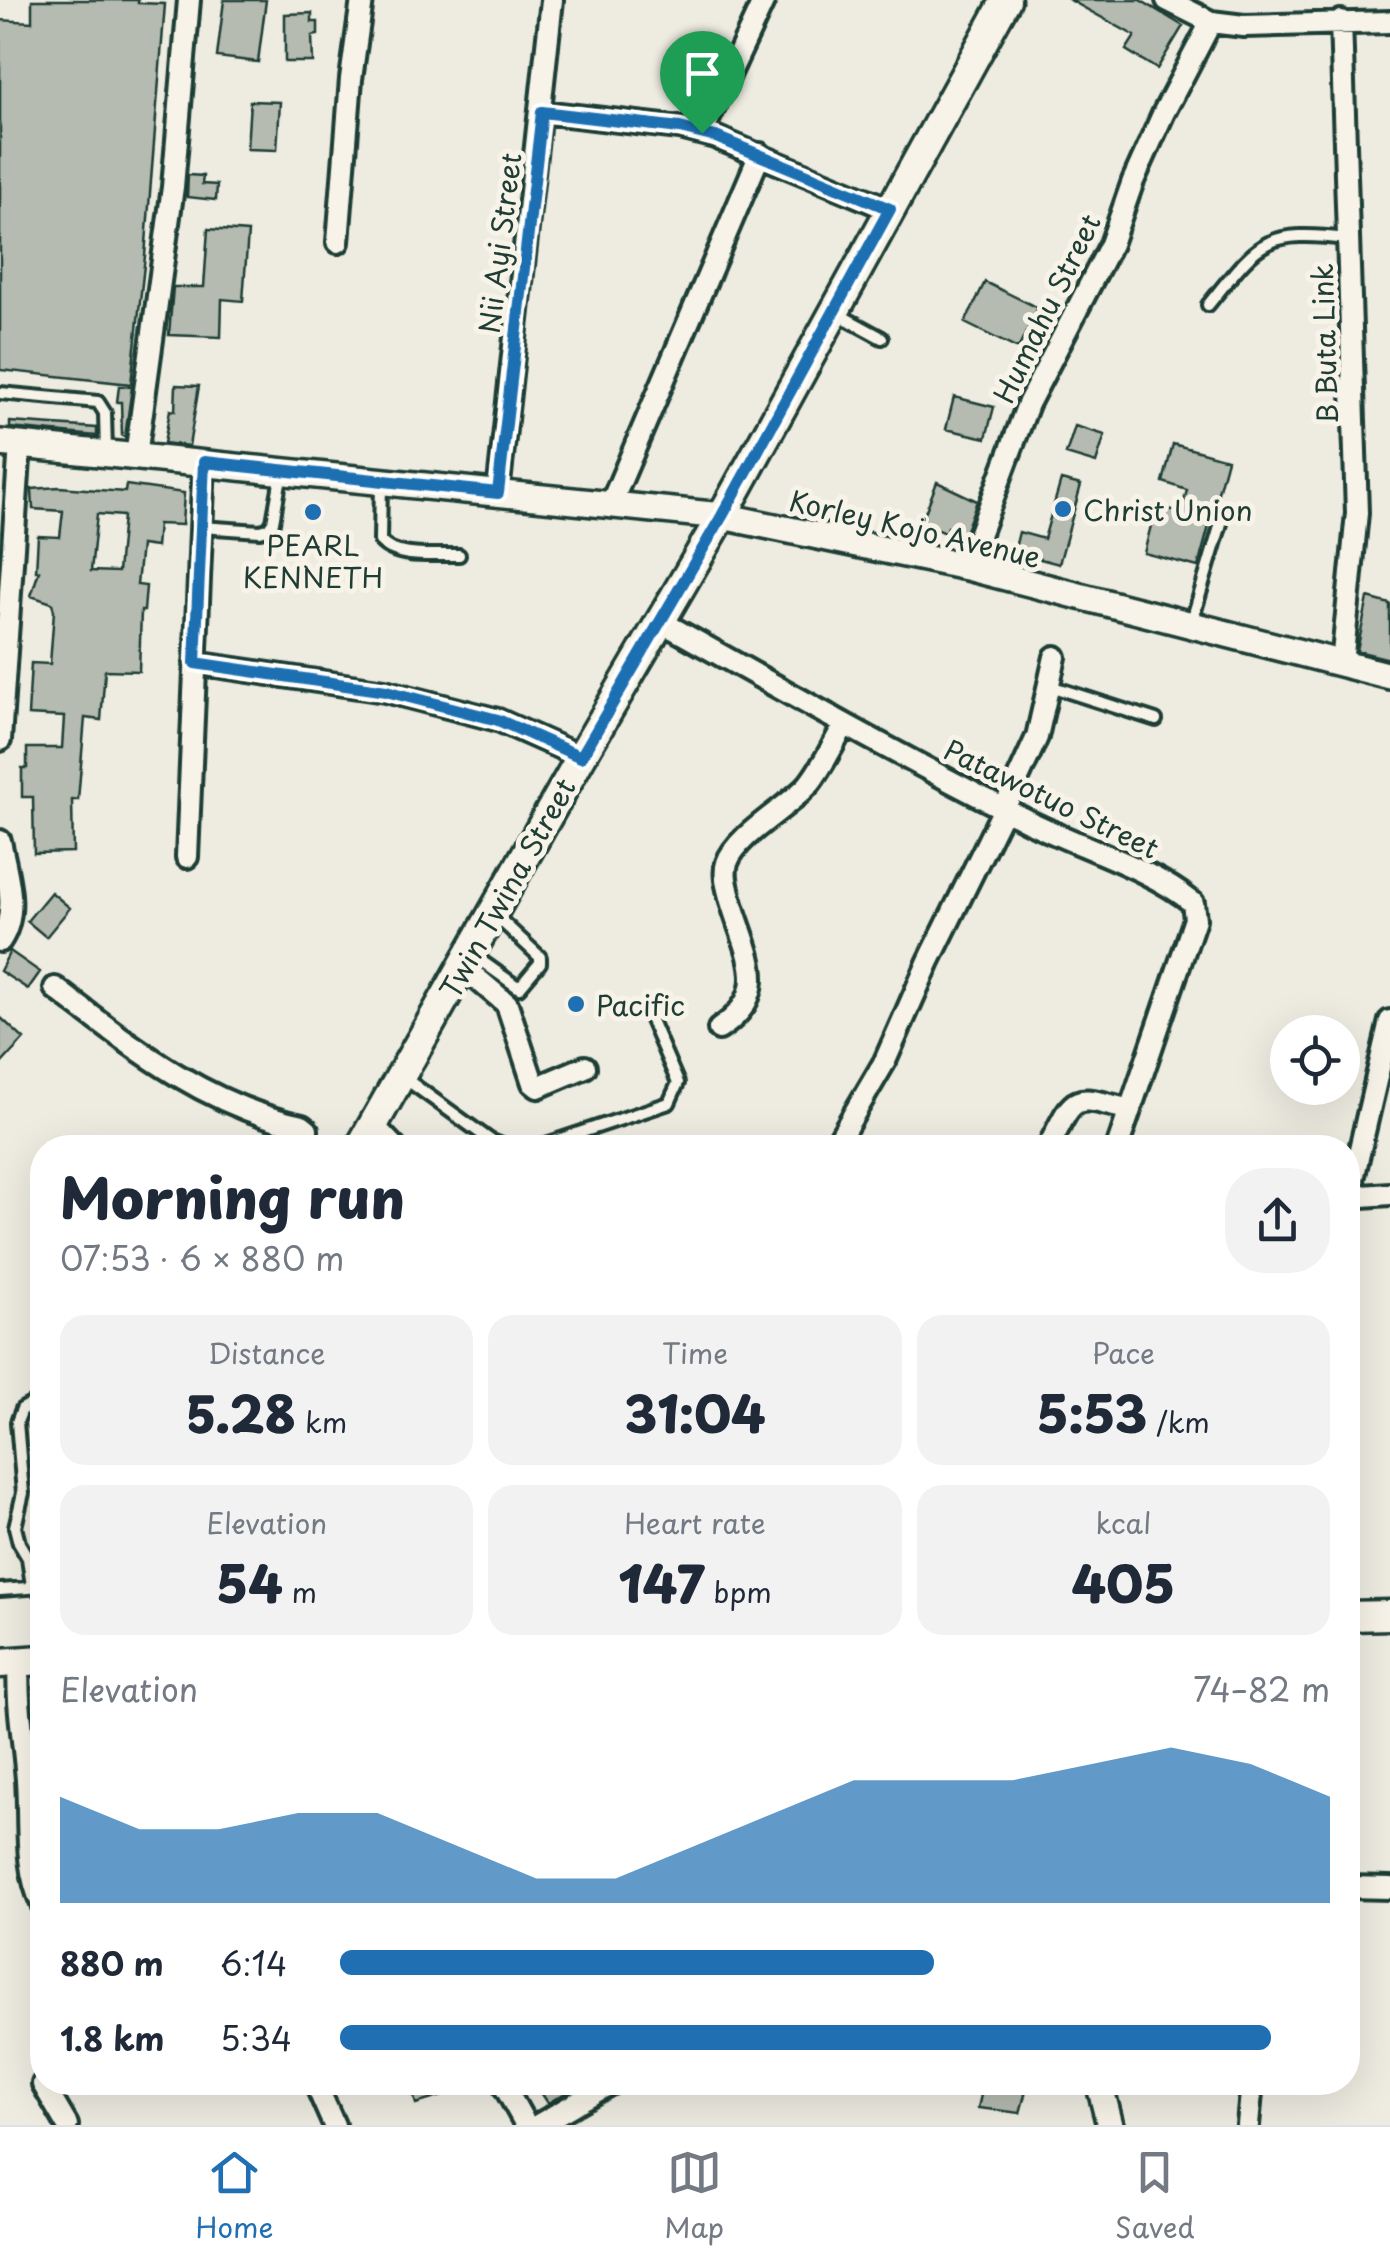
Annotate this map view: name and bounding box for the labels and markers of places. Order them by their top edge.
pin [660,31,745,134]
place label: Christ Union [1083,488,1252,531]
marker: Christ Union [1052,498,1074,520]
marker: PEARL KENNETH [302,501,324,523]
place label: PEARL KENNETH [243,523,383,598]
place label: Pacific [596,983,685,1026]
marker: Pacific [565,993,587,1015]

